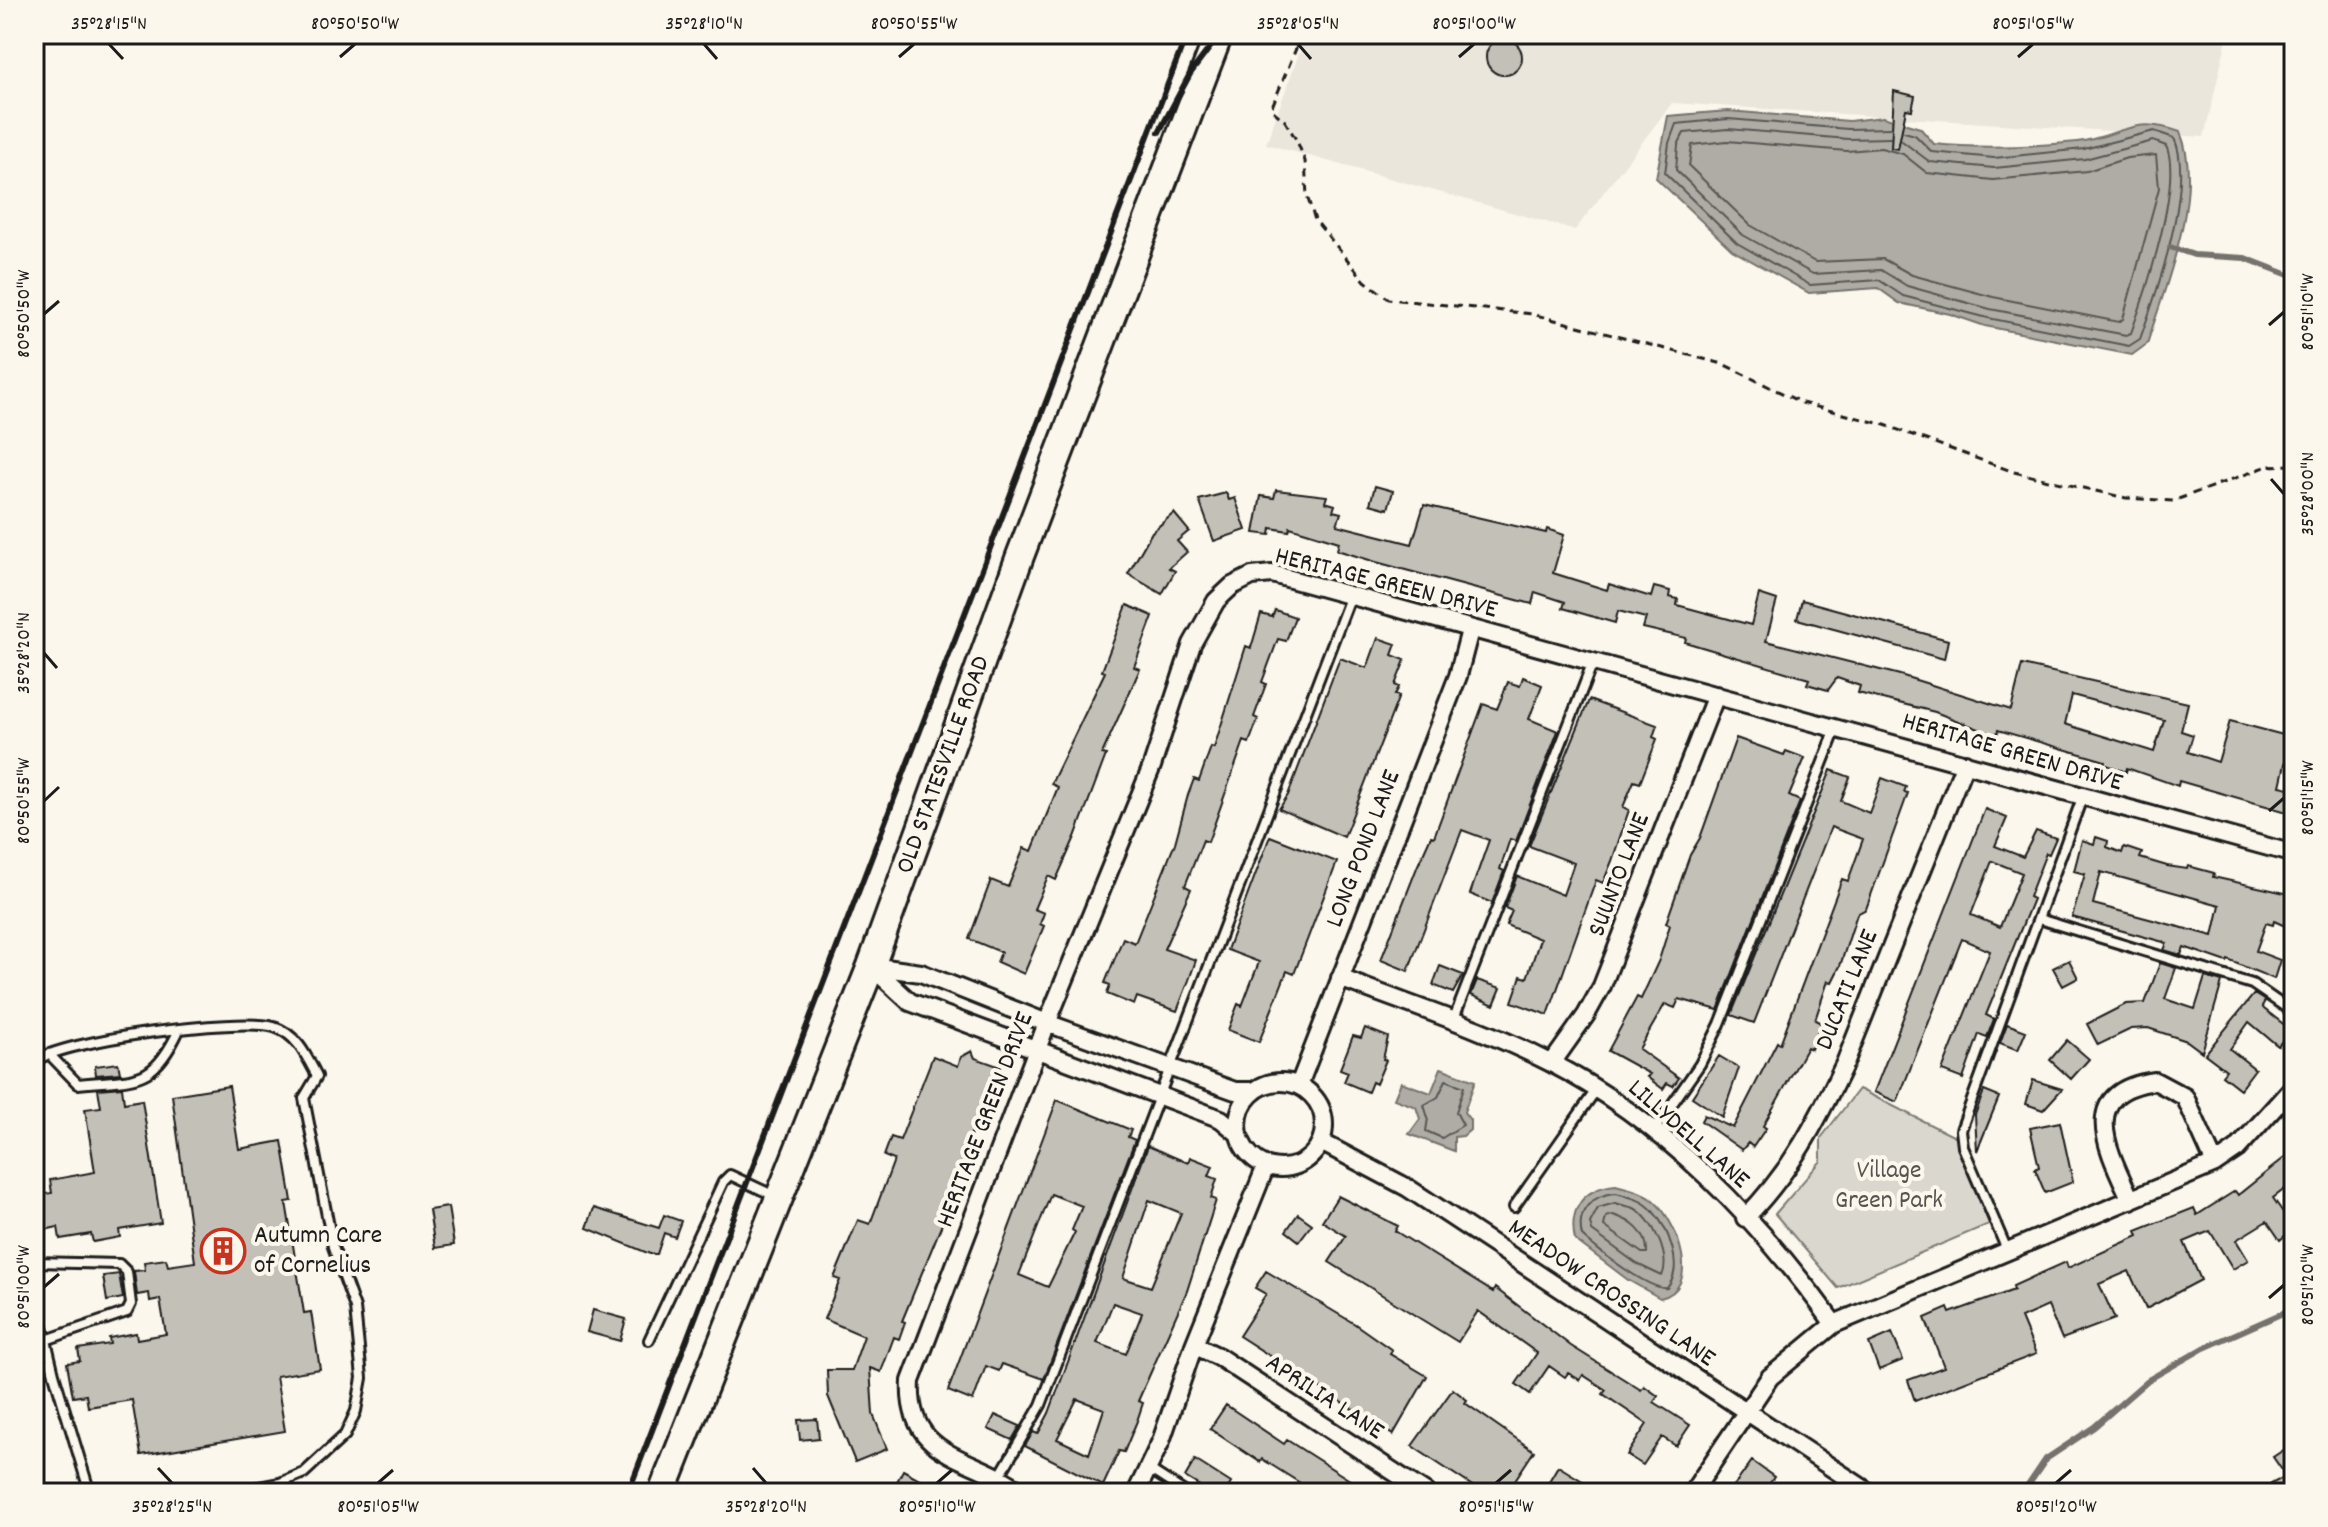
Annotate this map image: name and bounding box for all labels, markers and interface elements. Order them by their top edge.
text: 35°28'15"N [71,11,147,39]
text: 80°50'50"W [311,11,400,39]
text: 35°28'10"N [665,11,743,39]
text: 80°50'55"W [871,11,958,39]
text: 35°28'05"N [1257,11,1339,39]
text: 80°51'00"W [1432,11,1516,39]
text: 80°51'05"W [1992,11,2074,39]
text: 80°50'50"W [11,269,39,358]
text: 80°51'10"W [2295,273,2323,350]
text: 35°28'00"N [2295,452,2323,536]
street label: HERITAGE GREEN DRIVE [1271,538,1501,630]
text: 35°28'20"N [11,612,39,694]
street label: OLD STATESVILLE ROAD [887,651,1001,879]
street label: HERITAGE GREEN DRIVE [1897,704,2127,802]
text: 80°50'55"W [11,757,39,844]
text: 80°51'15"W [2295,760,2323,836]
street label: LONG POND LANE [1317,765,1411,933]
street label: SUUNTO LANE [1579,807,1661,942]
street label: DUCATI LANE [1807,924,1889,1056]
street label: HERITAGE GREEN DRIVE [928,1007,1044,1233]
street label: LILLYDELL LANE [1619,1071,1757,1199]
park label: Village Green Park [1835,1153,1943,1220]
street label: MEADOW CROSSING LANE [1500,1211,1722,1377]
place label: Autumn Care of Cornelius [254,1218,382,1285]
building icon: Autumn Care of Cornelius [199,1227,247,1275]
text: 80°51'20"W [2295,1244,2323,1326]
text: 80°51'00"W [11,1245,39,1329]
street label: APRILIA LANE [1257,1346,1391,1450]
text: 35°28'25"N [132,1494,212,1522]
text: 80°51'05"W [337,1494,419,1522]
text: 35°28'20"N [725,1494,807,1522]
text: 80°51'10"W [899,1494,976,1522]
text: 80°51'15"W [1458,1494,1534,1522]
text: 80°51'20"W [2015,1494,2097,1522]

